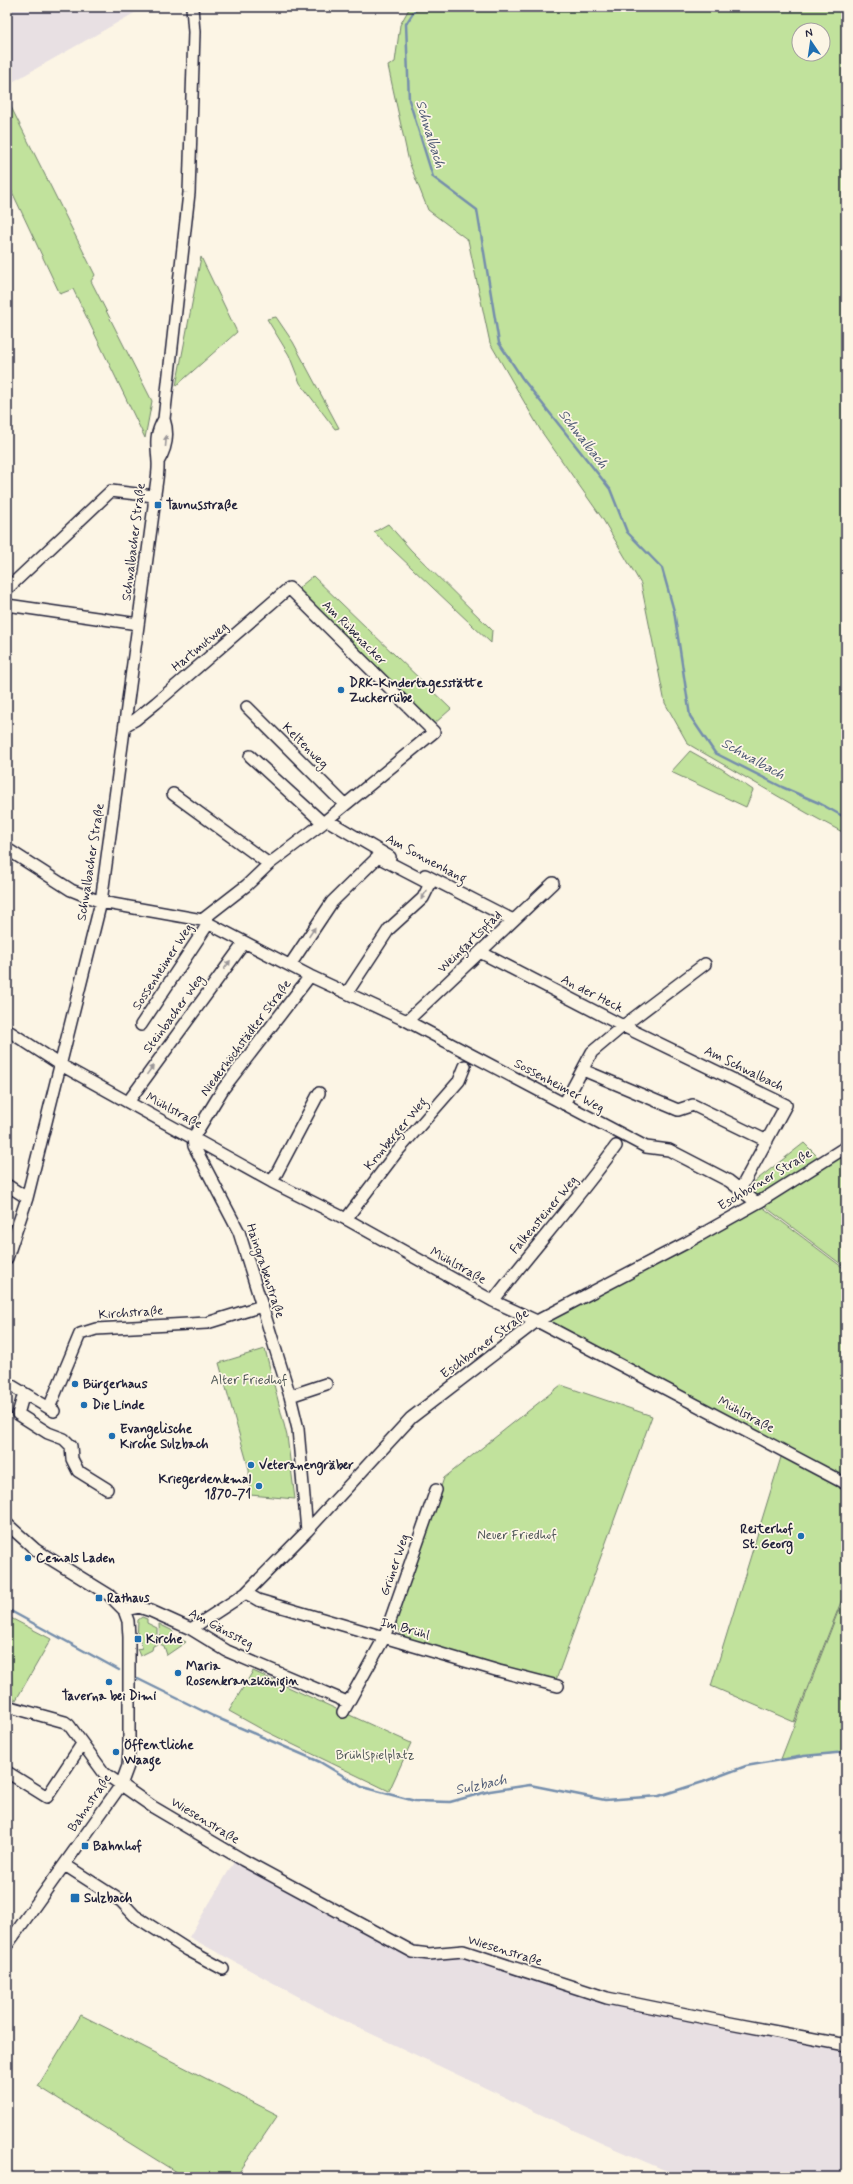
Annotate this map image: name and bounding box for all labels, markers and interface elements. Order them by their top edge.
north arrow [791,22,831,62]
text: N [804,26,814,41]
water label: Schwalbach [411,98,449,170]
water label: Schwalbach [554,406,612,472]
one-way arrow [162,435,169,447]
street label: Schwalbacher Straße [118,482,150,602]
place label: Taunusstraße [166,497,238,514]
marker: Taunusstraße [153,500,163,510]
street label: Am Rübenacker [318,597,390,669]
street label: Hartmutweg [168,619,232,675]
place label: DRK-Kindertagesstätte Zuckerrübe [349,675,483,707]
marker: DRK-Kindertagesstätte Zuckerrübe [336,685,346,695]
street label: Keltenweg [278,719,332,774]
water label: Schwalbach [718,734,788,784]
street label: Schwalbacher Straße [73,802,109,922]
street label: Am Sonnenhang [382,831,469,889]
one-way arrow [420,890,428,900]
street label: Weingartspfad [434,907,507,978]
street label: Sossenheimer Weg [129,920,197,1014]
one-way arrow [308,927,316,937]
one-way arrow [223,960,231,971]
street label: Steinbacher Weg [140,971,209,1057]
street label: An der Heck [558,971,626,1017]
street label: Niederhöchstädter Straße [197,976,295,1100]
street label: Am Schwalbach [701,1042,787,1096]
street label: Sossenheimer Weg [511,1055,607,1117]
one-way arrow [146,1065,155,1076]
street label: Mühlstraße [143,1089,205,1133]
street label: Kronberger Weg [361,1094,433,1175]
street label: Eschborner Straße [715,1145,815,1215]
street label: Falkensteiner Weg [506,1172,582,1258]
street label: Haingrabenstraße [241,1222,288,1321]
street label: Mühlstraße [427,1244,489,1288]
street label: Kirchstraße [98,1302,164,1324]
street label: Eschborner Straße [437,1305,533,1383]
park label: Alter Friedhof [211,1372,288,1389]
place label: Bürgerhaus [83,1376,148,1396]
marker: Bürgerhaus [70,1379,80,1389]
street label: Mühlstraße [715,1393,777,1437]
place label: Die Linde [92,1397,145,1414]
marker: Die Linde [79,1400,89,1410]
place label: Evangelische Kirche Sulzbach [120,1421,209,1453]
marker: Evangelische Kirche Sulzbach [107,1431,117,1441]
place label: Veteranengräber [259,1457,354,1476]
marker: Veteranengräber [246,1460,256,1470]
place label: Kriegerdenkmal 1870-71 [159,1471,251,1503]
marker: Kriegerdenkmal 1870-71 [254,1481,264,1491]
place label: Reiterhof St. Georg [740,1521,793,1555]
park label: Neuer Friedhof [477,1527,557,1544]
marker: Reiterhof St. Georg [796,1531,806,1541]
street label: Grüner Weg [376,1532,414,1598]
place label: Cemals Laden [36,1550,115,1567]
marker: Cemals Laden [23,1553,33,1563]
place label: Rathaus [107,1590,150,1607]
marker: Rathaus [94,1593,104,1603]
street label: Am Gänssteg [186,1605,256,1653]
street label: Im Brühl [378,1614,432,1644]
place label: Kirche [146,1631,183,1648]
marker: Kirche [133,1634,143,1644]
place label: Maria Rosenkranzkönigin [186,1658,299,1693]
marker: Maria Rosenkranzkönigin [173,1668,183,1678]
marker: Taverna bei Dimi [104,1677,114,1687]
place label: Taverna bei Dimi [62,1688,156,1705]
place label: Öffentliche Waage [123,1737,194,1772]
marker: Öffentliche Waage [111,1747,121,1757]
park label: Brühlspielplatz [336,1747,415,1764]
street label: Bahnstraße [64,1771,116,1835]
water label: Sulzbach [454,1771,509,1799]
street label: Wiesenstraße [167,1794,243,1848]
place label: Bahnhof [93,1838,142,1855]
marker: Bahnhof [80,1841,90,1851]
place label: Sulzbach [84,1890,133,1907]
marker: Sulzbach [69,1892,81,1904]
street label: Wiesenstraße [466,1932,544,1970]

